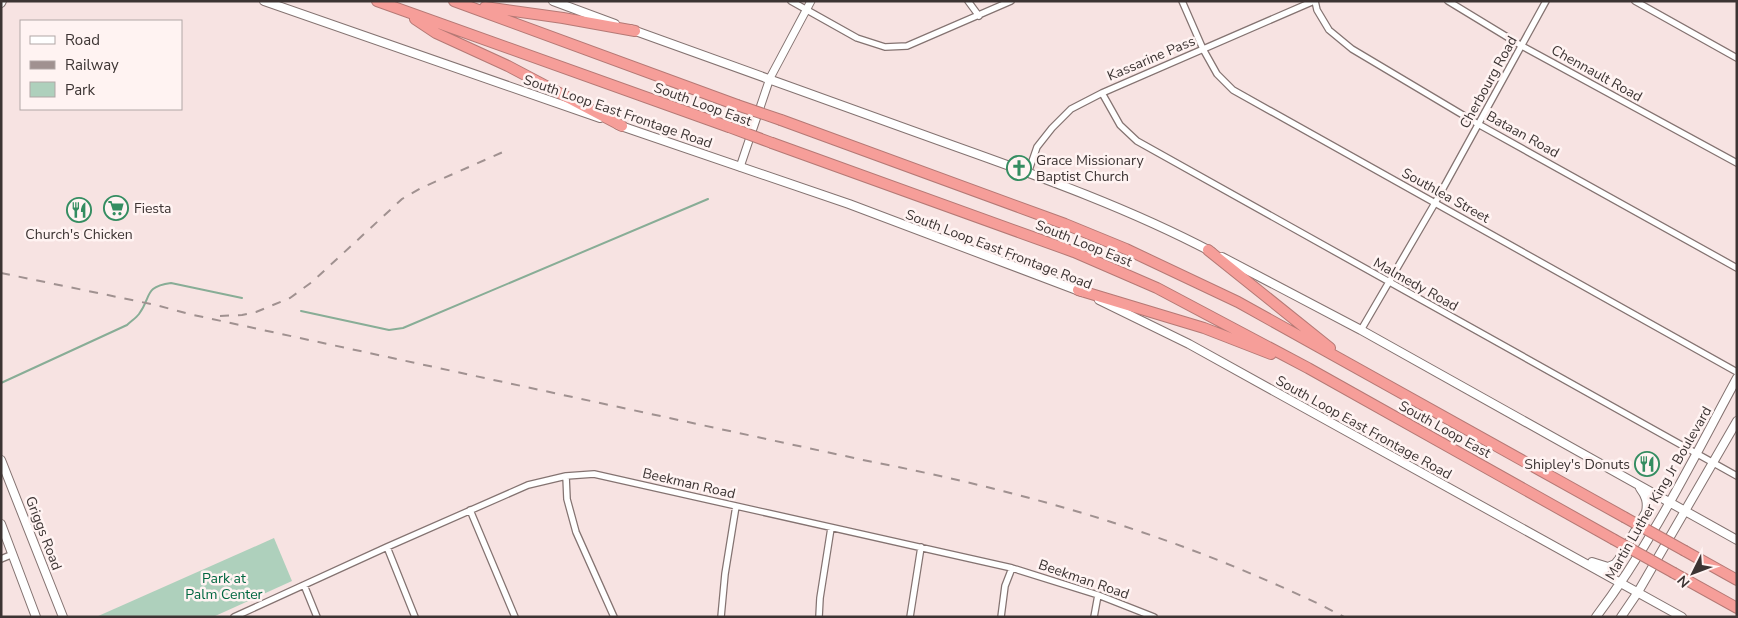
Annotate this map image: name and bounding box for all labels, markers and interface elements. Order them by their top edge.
legend [20,20,182,110]
text: Road [65,30,100,50]
street label: Kassarine Pass [1104,31,1198,86]
street label: Cherbourg Road [1455,33,1522,132]
street label: Chennault Road [1548,41,1646,106]
text: Railway [65,55,119,75]
street label: South Loop East Frontage Road [521,70,715,153]
street label: South Loop East [651,78,754,131]
text: Park [65,80,95,100]
street label: Bataan Road [1483,107,1563,162]
place label: Grace Missionary Baptist Church [1036,151,1144,186]
church icon: Grace Missionary Baptist Church [1006,155,1032,181]
street label: Southlea Street [1398,163,1493,228]
supermarket icon: Fiesta [103,195,129,221]
restaurant icon: Church's Chicken [66,197,92,223]
place label: Fiesta [134,199,171,218]
street label: South Loop East Frontage Road [903,205,1095,294]
street label: South Loop East [1033,215,1135,272]
place label: Church's Chicken [25,225,133,244]
street label: Malmedy Road [1370,253,1462,316]
street label: South Loop East Frontage Road [1273,372,1455,482]
street label: South Loop East [1396,397,1494,461]
street label: Martin Luther King Jr Boulevard [1601,403,1716,584]
restaurant icon: Shipley's Donuts [1634,451,1660,477]
place label: Shipley's Donuts [1524,455,1630,474]
street label: Beekman Road [641,464,737,503]
street label: Griggs Road [21,493,66,573]
north arrow [1668,548,1718,598]
street label: Beekman Road [1036,555,1132,604]
park label: Park at Palm Center [185,569,263,604]
text: N [1673,571,1694,592]

